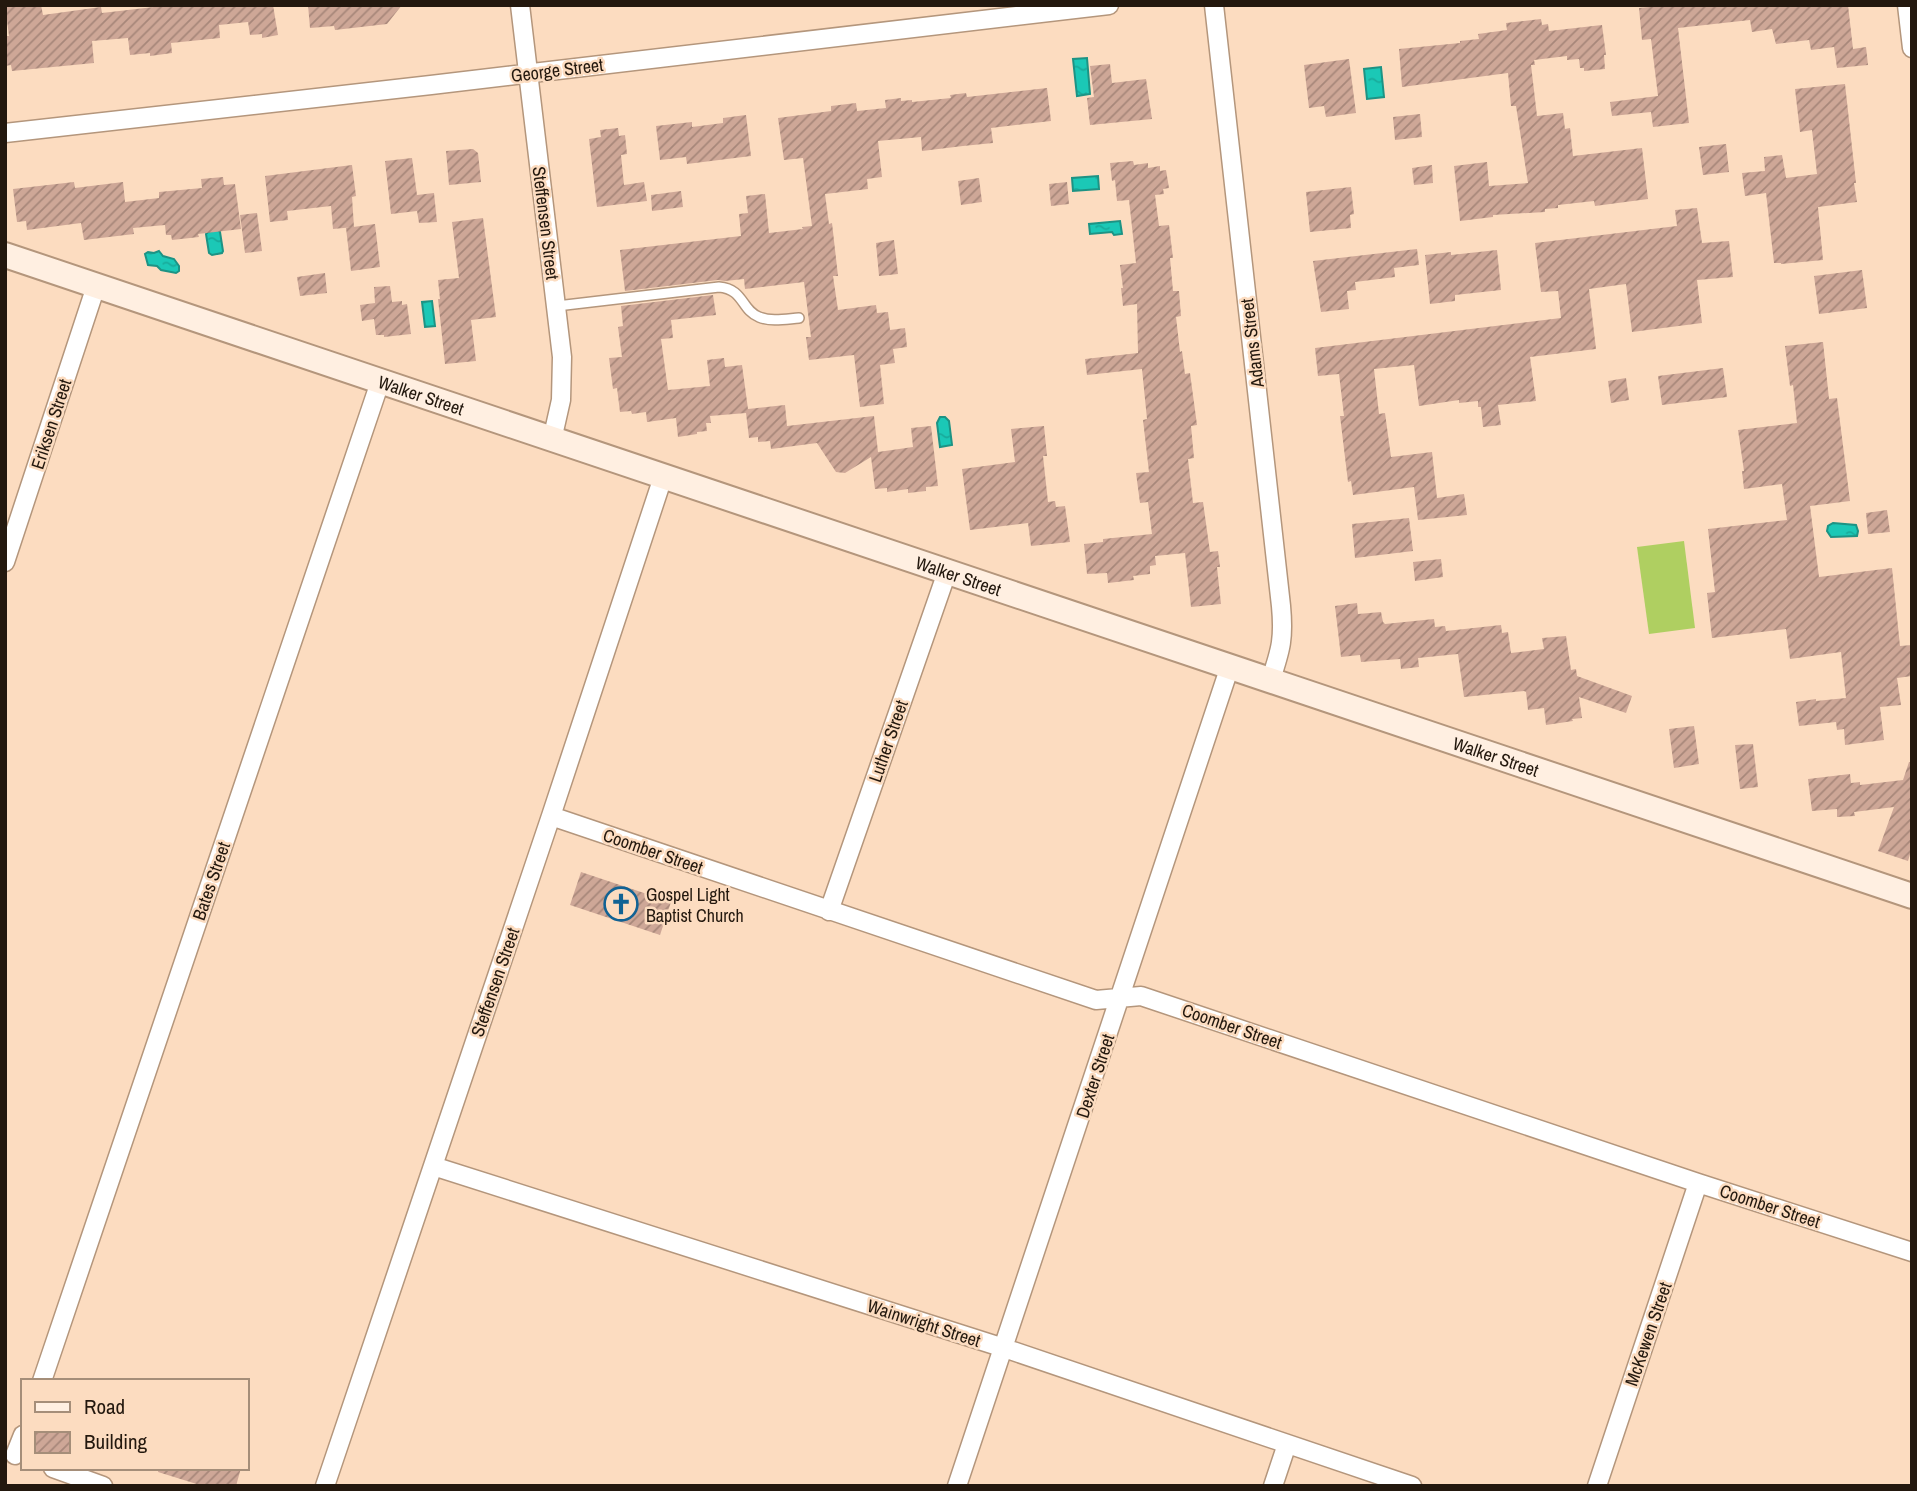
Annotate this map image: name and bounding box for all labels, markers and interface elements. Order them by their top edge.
street label: George Street [509,52,605,88]
street label: Steffensen Street [527,165,565,281]
street label: Adams Street [1234,297,1270,390]
street label: Walker Street [375,369,467,421]
street label: Eriksen Street [25,376,77,472]
street label: Walker Street [912,550,1005,602]
street label: Luther Street [862,697,914,785]
street label: Walker Street [1450,730,1542,782]
street label: Coomber Street [600,822,706,880]
street label: Bates Street [186,839,236,923]
place label: Gospel Light Baptist Church [646,882,744,928]
church icon: Gospel Light Baptist Church [602,885,640,923]
street label: Steffensen Street [465,924,525,1040]
street label: Coomber Street [1179,997,1285,1055]
street label: Dexter Street [1070,1031,1120,1121]
street label: Coomber Street [1717,1178,1823,1234]
street label: McKewen Street [1619,1279,1677,1389]
street label: Wainwright Street [864,1293,984,1353]
legend [21,1379,248,1470]
text: Road [84,1392,125,1421]
text: Building [84,1427,148,1456]

